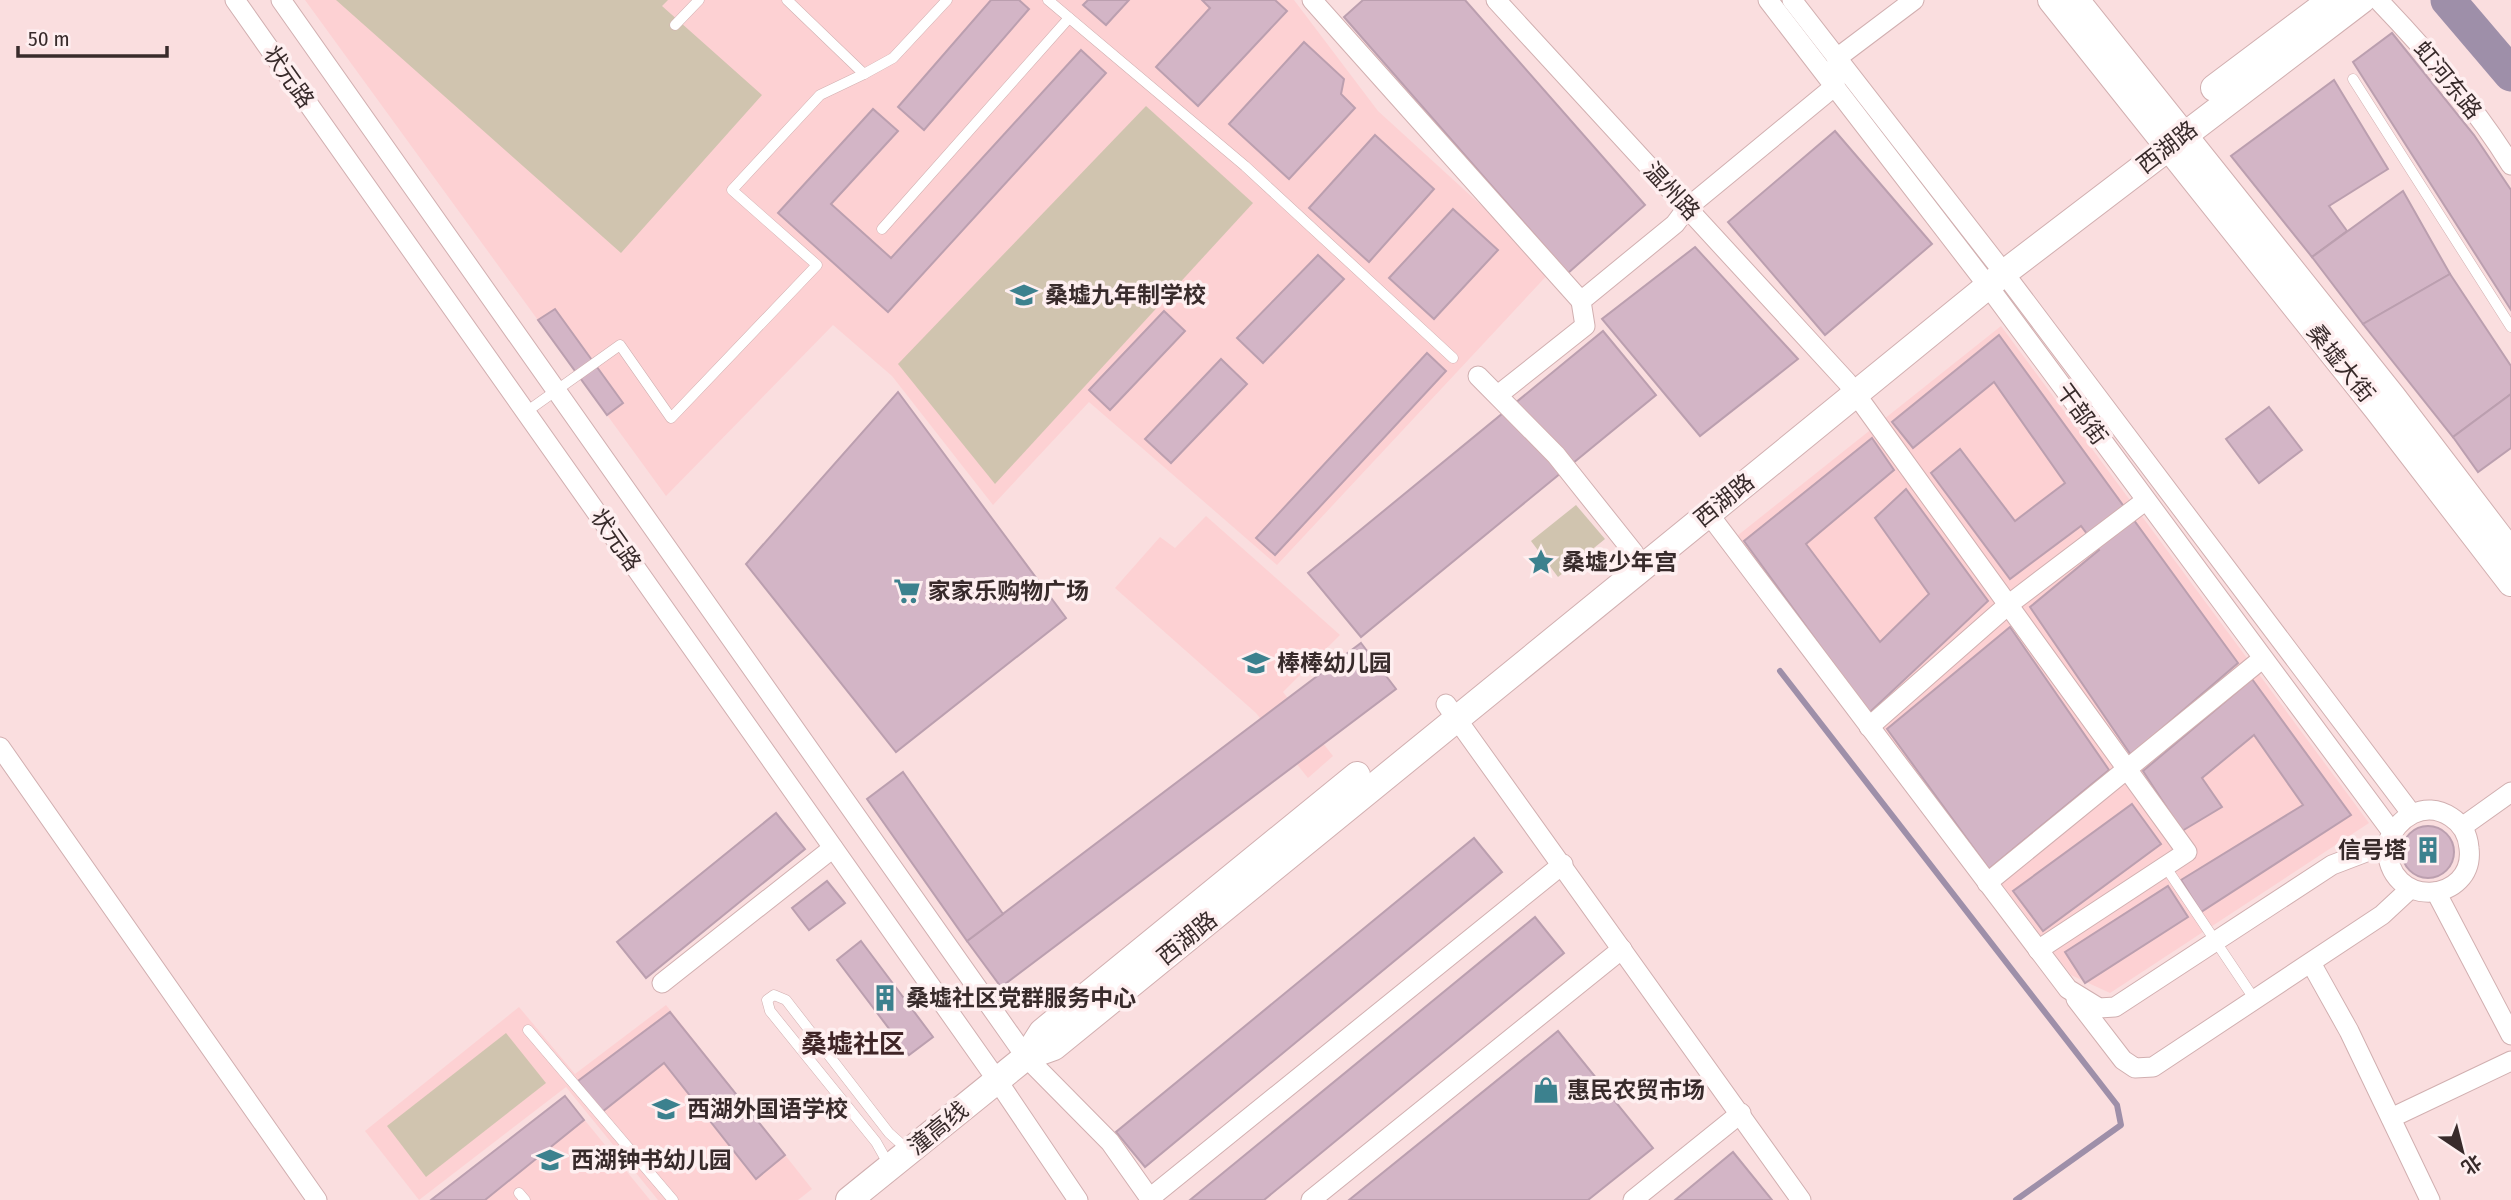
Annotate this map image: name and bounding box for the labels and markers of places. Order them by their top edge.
school or university icon: 桑墟九年制学校 [1009,280,1039,310]
place label: 桑墟九年制学校 [1045,281,1206,309]
place icon: 桑墟少年宫 [1526,547,1556,577]
place label: 桑墟少年宫 [1562,548,1677,576]
supermarket icon: 家家乐购物广场 [892,576,922,606]
place label: 家家乐购物广场 [928,577,1089,605]
school or university icon: 棒棒幼儿园 [1241,648,1271,678]
place label: 棒棒幼儿园 [1277,649,1392,677]
building icon: 信号塔 [2413,835,2443,865]
place label: 信号塔 [2338,836,2407,864]
building icon: 桑墟社区党群服务中心 [870,983,900,1013]
place label: 桑墟社区党群服务中心 [906,984,1136,1012]
shop icon: 惠民农贸市场 [1531,1075,1561,1105]
place label: 惠民农贸市场 [1567,1076,1705,1104]
school or university icon: 西湖外国语学校 [651,1094,681,1124]
place label: 西湖外国语学校 [687,1095,848,1123]
school or university icon: 西湖钟书幼儿园 [535,1145,565,1175]
place label: 西湖钟书幼儿园 [571,1146,732,1174]

